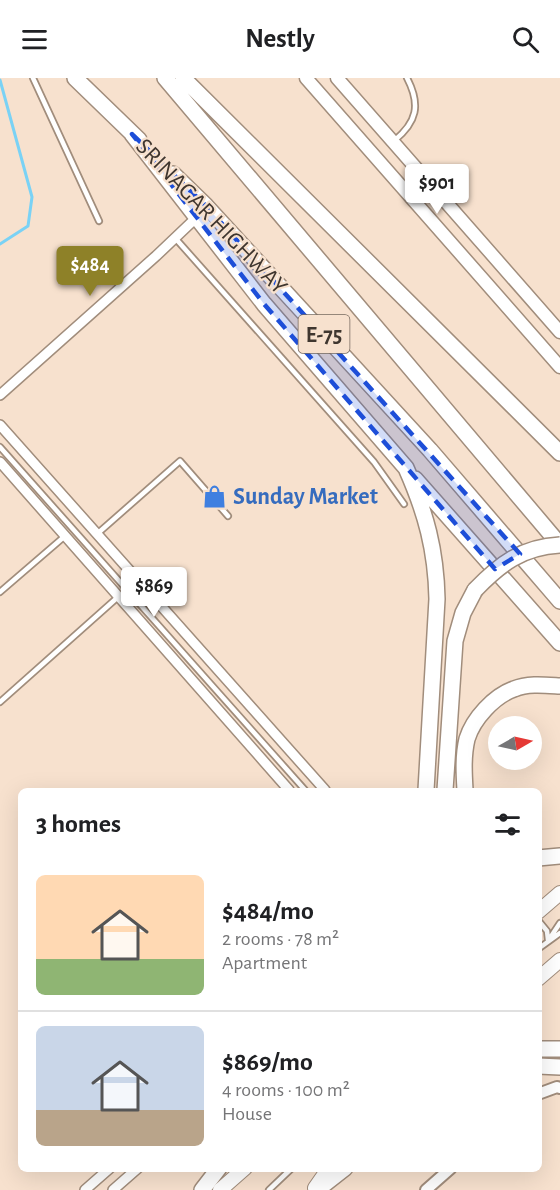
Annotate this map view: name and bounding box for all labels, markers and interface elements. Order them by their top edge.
icon: menu [18,23,51,56]
icon: search [509,23,542,56]
text: Nestly [245,25,315,52]
street label: SRINAGAR HIGHWAY [131,134,292,299]
pin: $901 [401,164,473,215]
text: $901 [419,173,455,193]
pin: $484 [54,246,126,297]
text: $484 [71,255,109,275]
road number: E-75 [298,315,350,353]
shop icon: Sunday Market [202,483,228,509]
place label: Sunday Market [233,485,378,509]
pin: $869 [118,567,190,618]
text: $869 [135,576,173,596]
north arrow [488,716,542,770]
map controls [488,716,542,770]
icon: filters [491,808,524,841]
text: 3 homes [36,811,121,837]
text: $484/mo [222,898,314,924]
icon: home [84,899,156,971]
text: 2 rooms · 78 m² [222,929,339,949]
text: Apartment [222,953,307,973]
text: $869/mo [222,1049,313,1075]
icon: home [84,1050,156,1122]
text: 4 rooms · 100 m² [222,1080,350,1100]
text: House [222,1104,272,1124]

